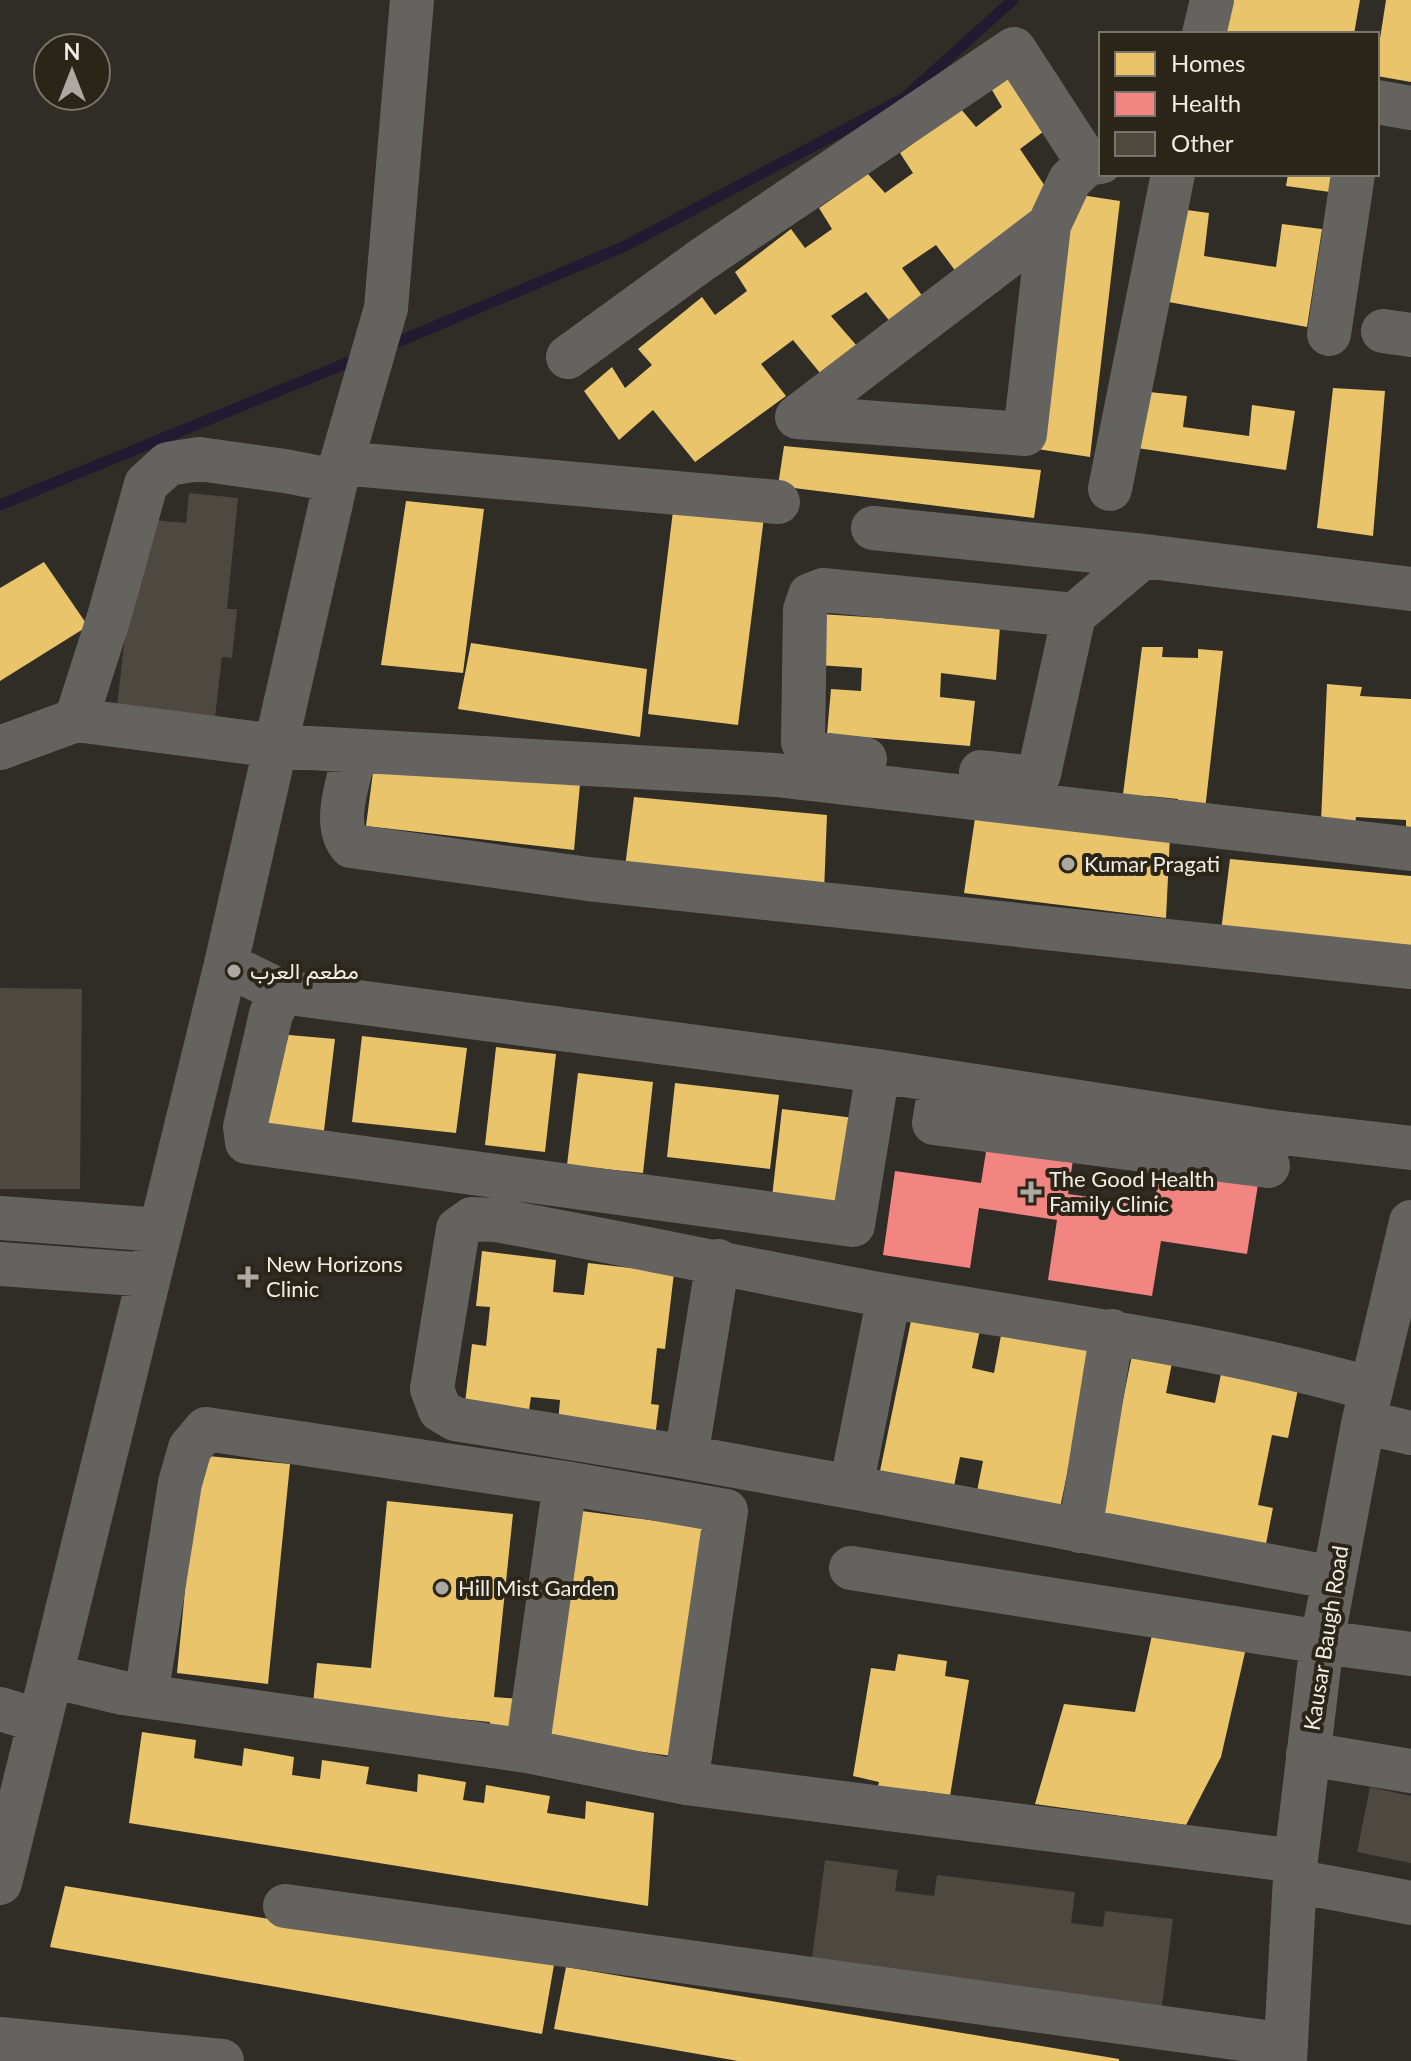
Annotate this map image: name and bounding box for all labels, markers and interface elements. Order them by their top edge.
north arrow [32,32,112,112]
legend [1099,32,1379,176]
text: N [64,38,80,65]
text: Homes [1171,48,1245,77]
text: Health [1171,88,1241,117]
text: Other [1171,128,1234,157]
place label: Kumar Pragati [1084,850,1220,877]
marker: Kumar Pragati [1059,855,1077,873]
place label: مطعم العرب [250,957,359,986]
marker: مطعم العرب [225,962,243,980]
place label: The Good Health Family Clinic [1049,1165,1215,1217]
marker: The Good Health Family Clinic [1020,1181,1042,1203]
place label: New Horizons Clinic [266,1250,403,1302]
marker: New Horizons Clinic [237,1266,259,1288]
street label: Kausar Baugh Road [1298,1544,1353,1732]
place label: Hill Mist Garden [458,1574,615,1601]
marker: Hill Mist Garden [433,1579,451,1597]

